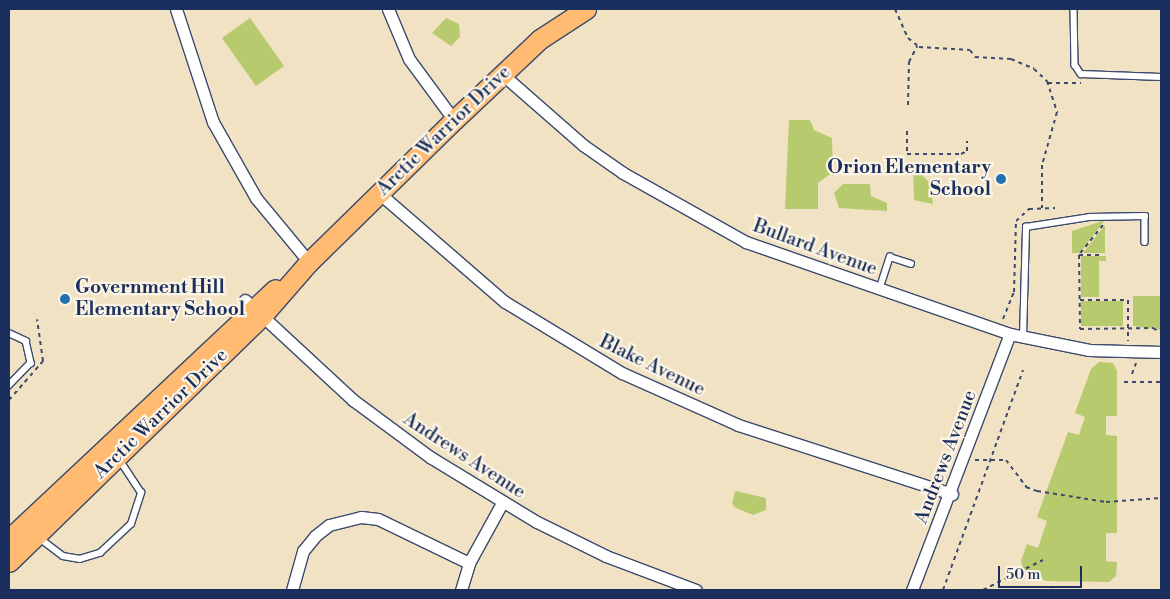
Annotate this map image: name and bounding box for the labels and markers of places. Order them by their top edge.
place label: Orion Elementary School [827,157,991,201]
marker: Orion Elementary School [995,173,1007,185]
place label: Government Hill Elementary School [75,277,245,321]
marker: Government Hill Elementary School [59,293,71,305]

